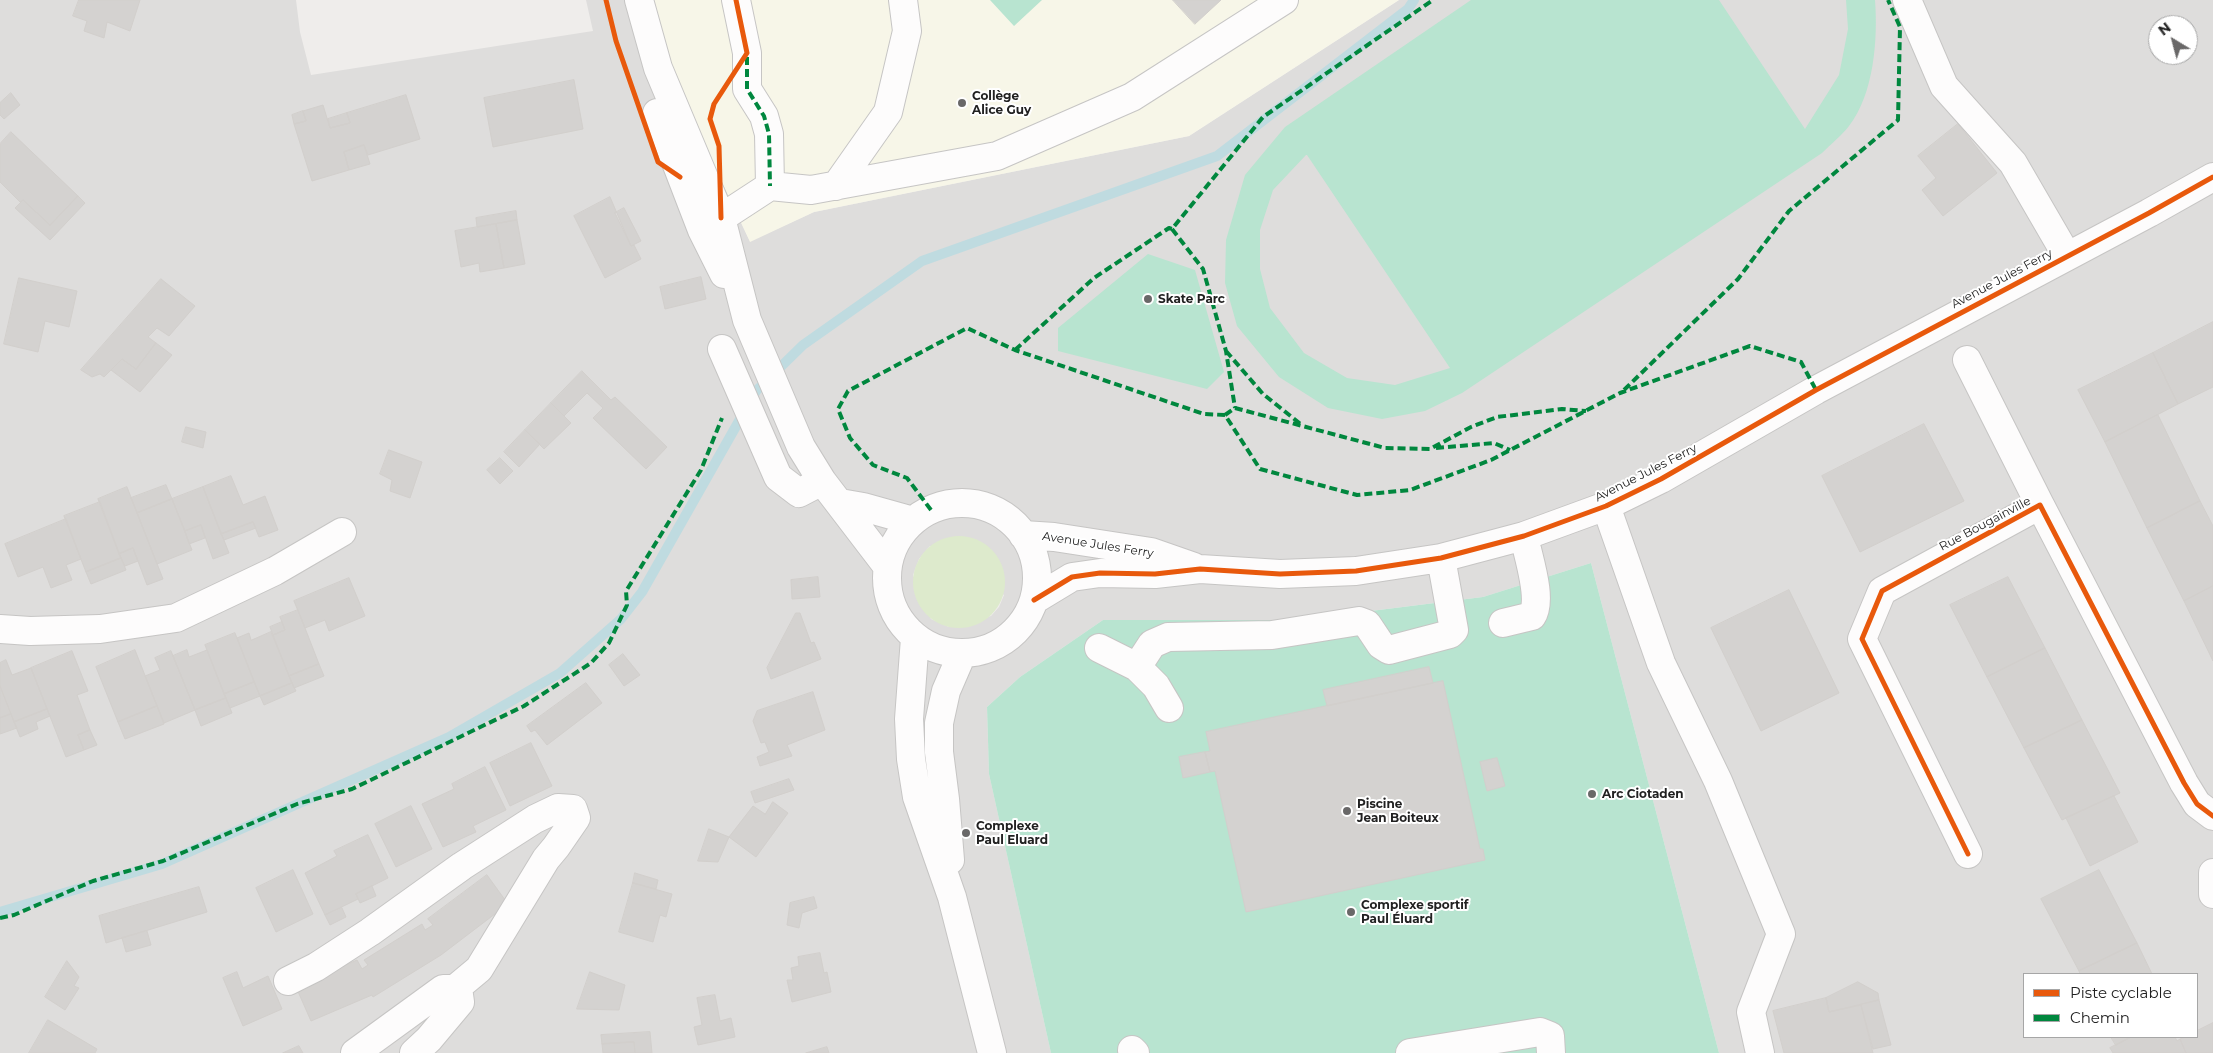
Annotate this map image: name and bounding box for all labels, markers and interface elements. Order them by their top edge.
north arrow [2148,15,2198,65]
text: N [2155,18,2175,39]
place label: Collège Alice Guy [972,89,1031,117]
marker: Collège Alice Guy [956,97,968,109]
street label: Avenue Jules Ferry [1949,246,2055,312]
place label: Skate Parc [1158,292,1225,306]
marker: Skate Parc [1142,293,1154,305]
street label: Avenue Jules Ferry [1593,441,1699,505]
street label: Rue Bougainville [1937,494,2033,554]
street label: Avenue Jules Ferry [1041,529,1155,561]
place label: Arc Ciotaden [1602,787,1684,801]
marker: Arc Ciotaden [1586,788,1598,800]
place label: Piscine Jean Boiteux [1357,797,1439,825]
marker: Piscine Jean Boiteux [1341,805,1353,817]
place label: Complexe Paul Eluard [976,819,1048,847]
marker: Complexe Paul Eluard [960,827,972,839]
place label: Complexe sportif Paul Éluard [1361,898,1468,926]
marker: Complexe sportif Paul Éluard [1345,906,1357,918]
legend [2023,973,2198,1038]
text: Piste cyclable [2070,983,2172,1002]
text: Chemin [2070,1008,2130,1027]

